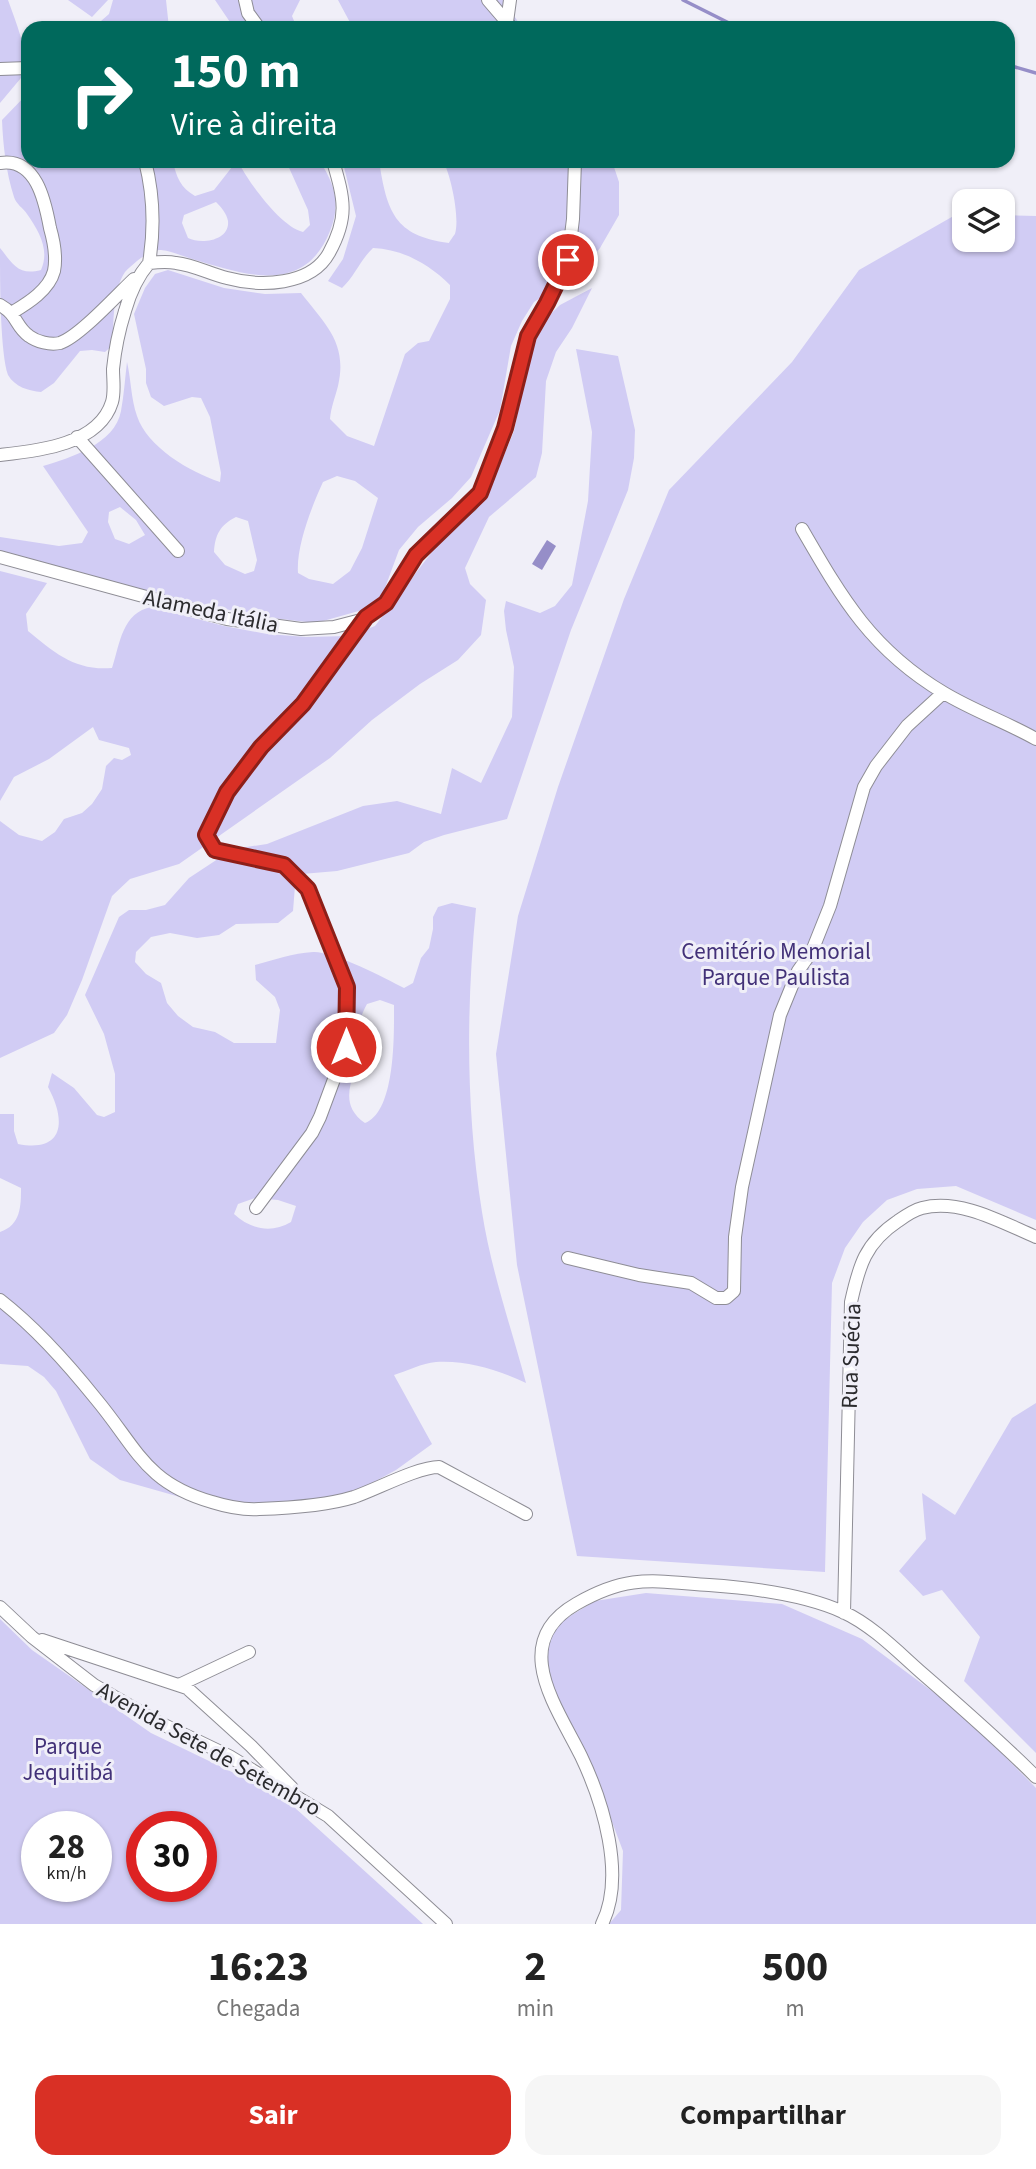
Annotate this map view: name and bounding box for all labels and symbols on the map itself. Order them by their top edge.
pin [538,230,598,290]
street label: Alameda Itália [140,581,282,641]
park label: Cemitério Memorial Parque Paulista [681,935,871,994]
position arrow [309,1010,383,1084]
street label: Rua Suécia [833,1303,869,1409]
street label: Avenida Sete de Setembro [91,1674,327,1824]
park label: Parque Jequitibá [23,1730,113,1789]
speed limit sign: 30 [126,1811,217,1902]

